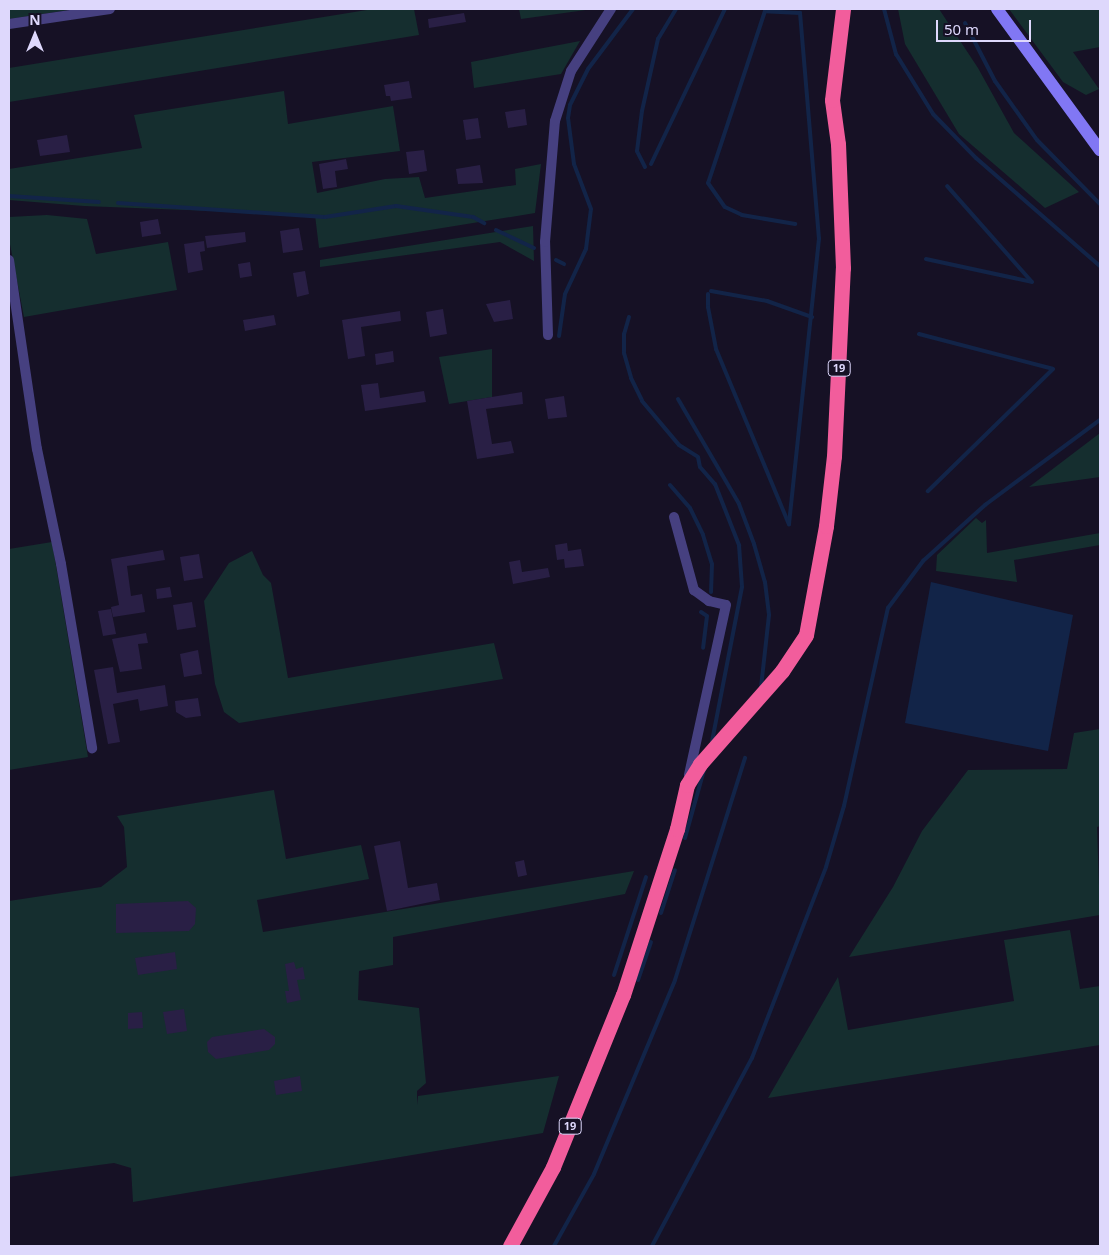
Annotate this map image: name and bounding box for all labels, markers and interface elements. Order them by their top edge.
north arrow [10,10,60,60]
text: N [29,10,41,29]
scale bar [939,10,1034,42]
text: 50 m [944,19,979,39]
road number: 19 [826,359,852,376]
road number: 19 [558,1118,582,1134]

